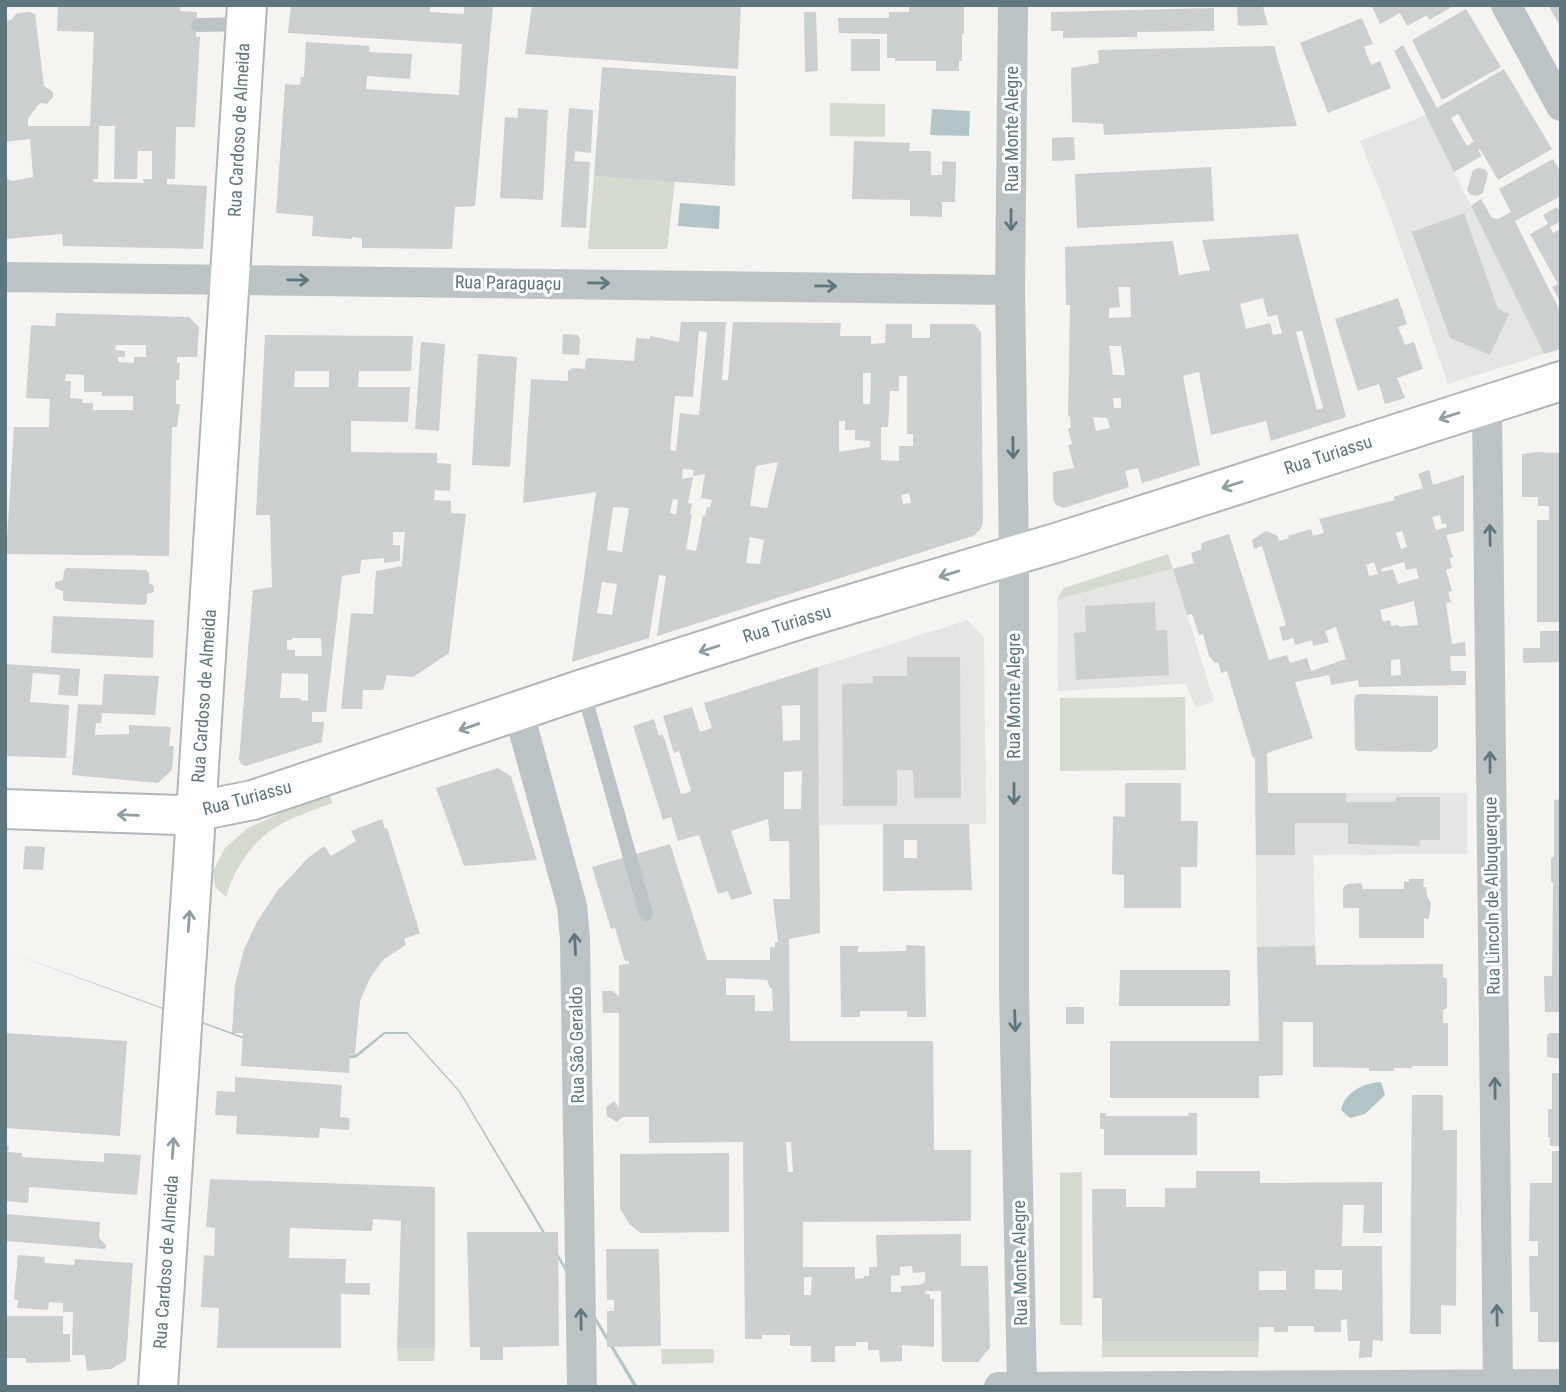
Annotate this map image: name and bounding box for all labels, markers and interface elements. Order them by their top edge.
street label: Rua Cardoso de Almeida [223,42,254,217]
street label: Rua Monte Alegre [1001,66,1022,192]
one-way arrow [1004,209,1018,232]
street label: Rua Paraguaçu [455,271,561,294]
one-way arrow [286,274,309,287]
one-way arrow [587,277,610,290]
one-way arrow [815,280,838,293]
one-way arrow [1438,411,1460,424]
street label: Rua Turiassu [1281,430,1374,479]
one-way arrow [1006,436,1019,459]
one-way arrow [1222,480,1244,493]
one-way arrow [1483,524,1496,547]
one-way arrow [938,568,960,581]
street label: Rua Turiassu [740,600,834,647]
street label: Rua Cardoso de Almeida [187,608,220,784]
street label: Rua Monte Alegre [1003,633,1024,759]
one-way arrow [698,644,720,656]
one-way arrow [458,722,480,734]
one-way arrow [1483,751,1497,774]
street label: Rua Turiassu [200,776,294,819]
one-way arrow [1007,782,1021,805]
street label: Rua Lincoln de Albuquerque [1479,797,1504,995]
one-way arrow [117,808,140,821]
one-way arrow [183,909,196,932]
one-way arrow [568,933,581,956]
street label: Rua São Geraldo [565,986,588,1104]
one-way arrow [1008,1010,1022,1033]
one-way arrow [1488,1077,1502,1100]
one-way arrow [167,1137,180,1159]
street label: Rua Cardoso de Almeida [149,1174,182,1350]
street label: Rua Monte Alegre [1008,1200,1031,1326]
one-way arrow [1490,1304,1504,1327]
one-way arrow [575,1307,588,1330]

